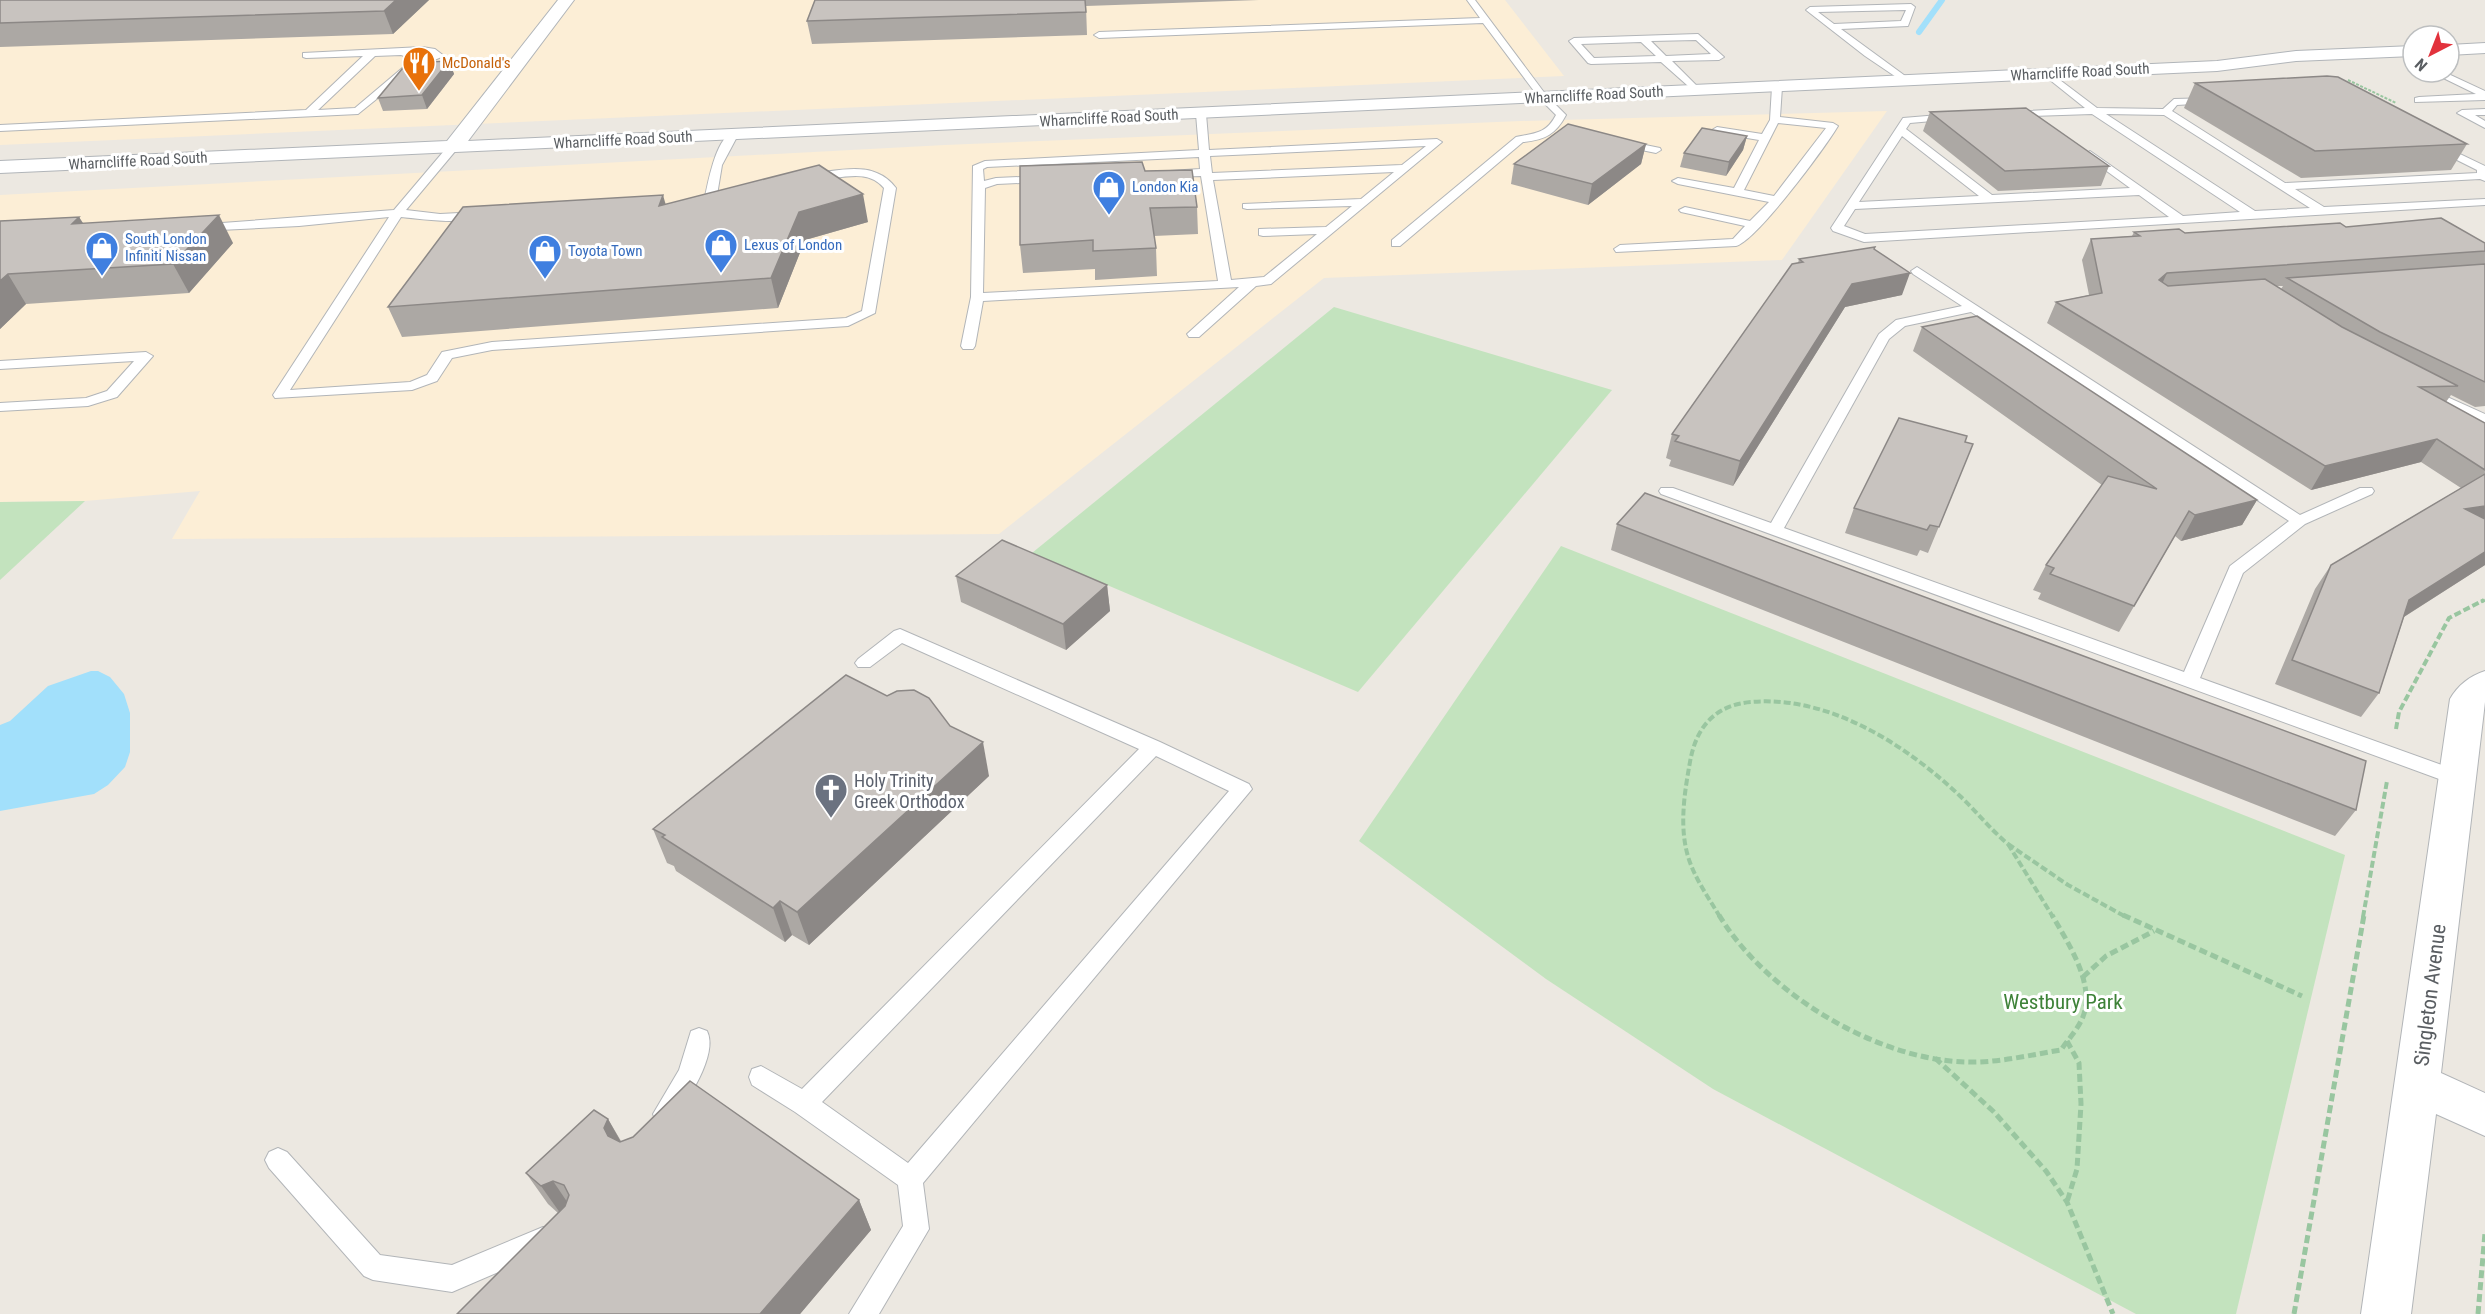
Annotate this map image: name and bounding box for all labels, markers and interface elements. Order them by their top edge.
north arrow [2401,24,2461,84]
restaurant icon: McDonald's [401,45,437,92]
place label: McDonald's [442,54,511,72]
text: N [2411,54,2431,75]
street label: Wharncliffe Road South [2010,59,2150,85]
street label: Wharncliffe Road South [1524,82,1664,108]
street label: Wharncliffe Road South [1039,105,1179,131]
street label: Wharncliffe Road South [553,127,693,153]
street label: Wharncliffe Road South [68,148,208,174]
shop icon: London Kia [1091,169,1127,216]
place label: London Kia [1132,178,1198,196]
shop icon: Lexus of London [703,227,739,274]
shop icon: South London Infiniti Nissan [84,230,120,277]
place label: South London Infiniti Nissan [125,230,207,265]
shop icon: Toyota Town [527,233,563,280]
place label: Lexus of London [744,236,842,254]
place label: Toyota Town [568,242,643,260]
place label: Holy Trinity Greek Orthodox [854,770,965,812]
church icon: Holy Trinity Greek Orthodox [813,772,849,819]
street label: Singleton Avenue [2409,922,2451,1067]
park label: Westbury Park [2003,990,2123,1014]

